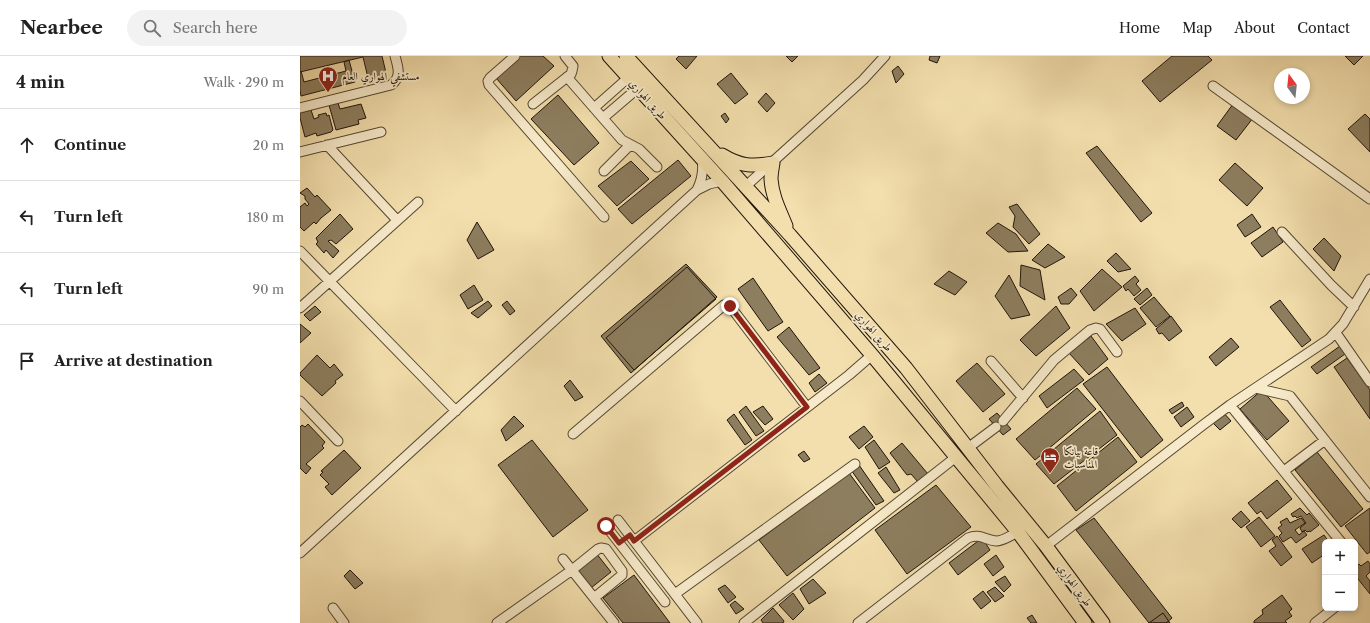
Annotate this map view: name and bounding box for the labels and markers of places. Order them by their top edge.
hospital icon: مستشفي الهواري العام [317,65,339,93]
place label: مستشفي الهواري العام [342,69,420,87]
place label: قاعة بيانكا المناسبات [1064,444,1098,471]
hotel icon: قاعة بيانكا المناسبات [1039,446,1061,474]

